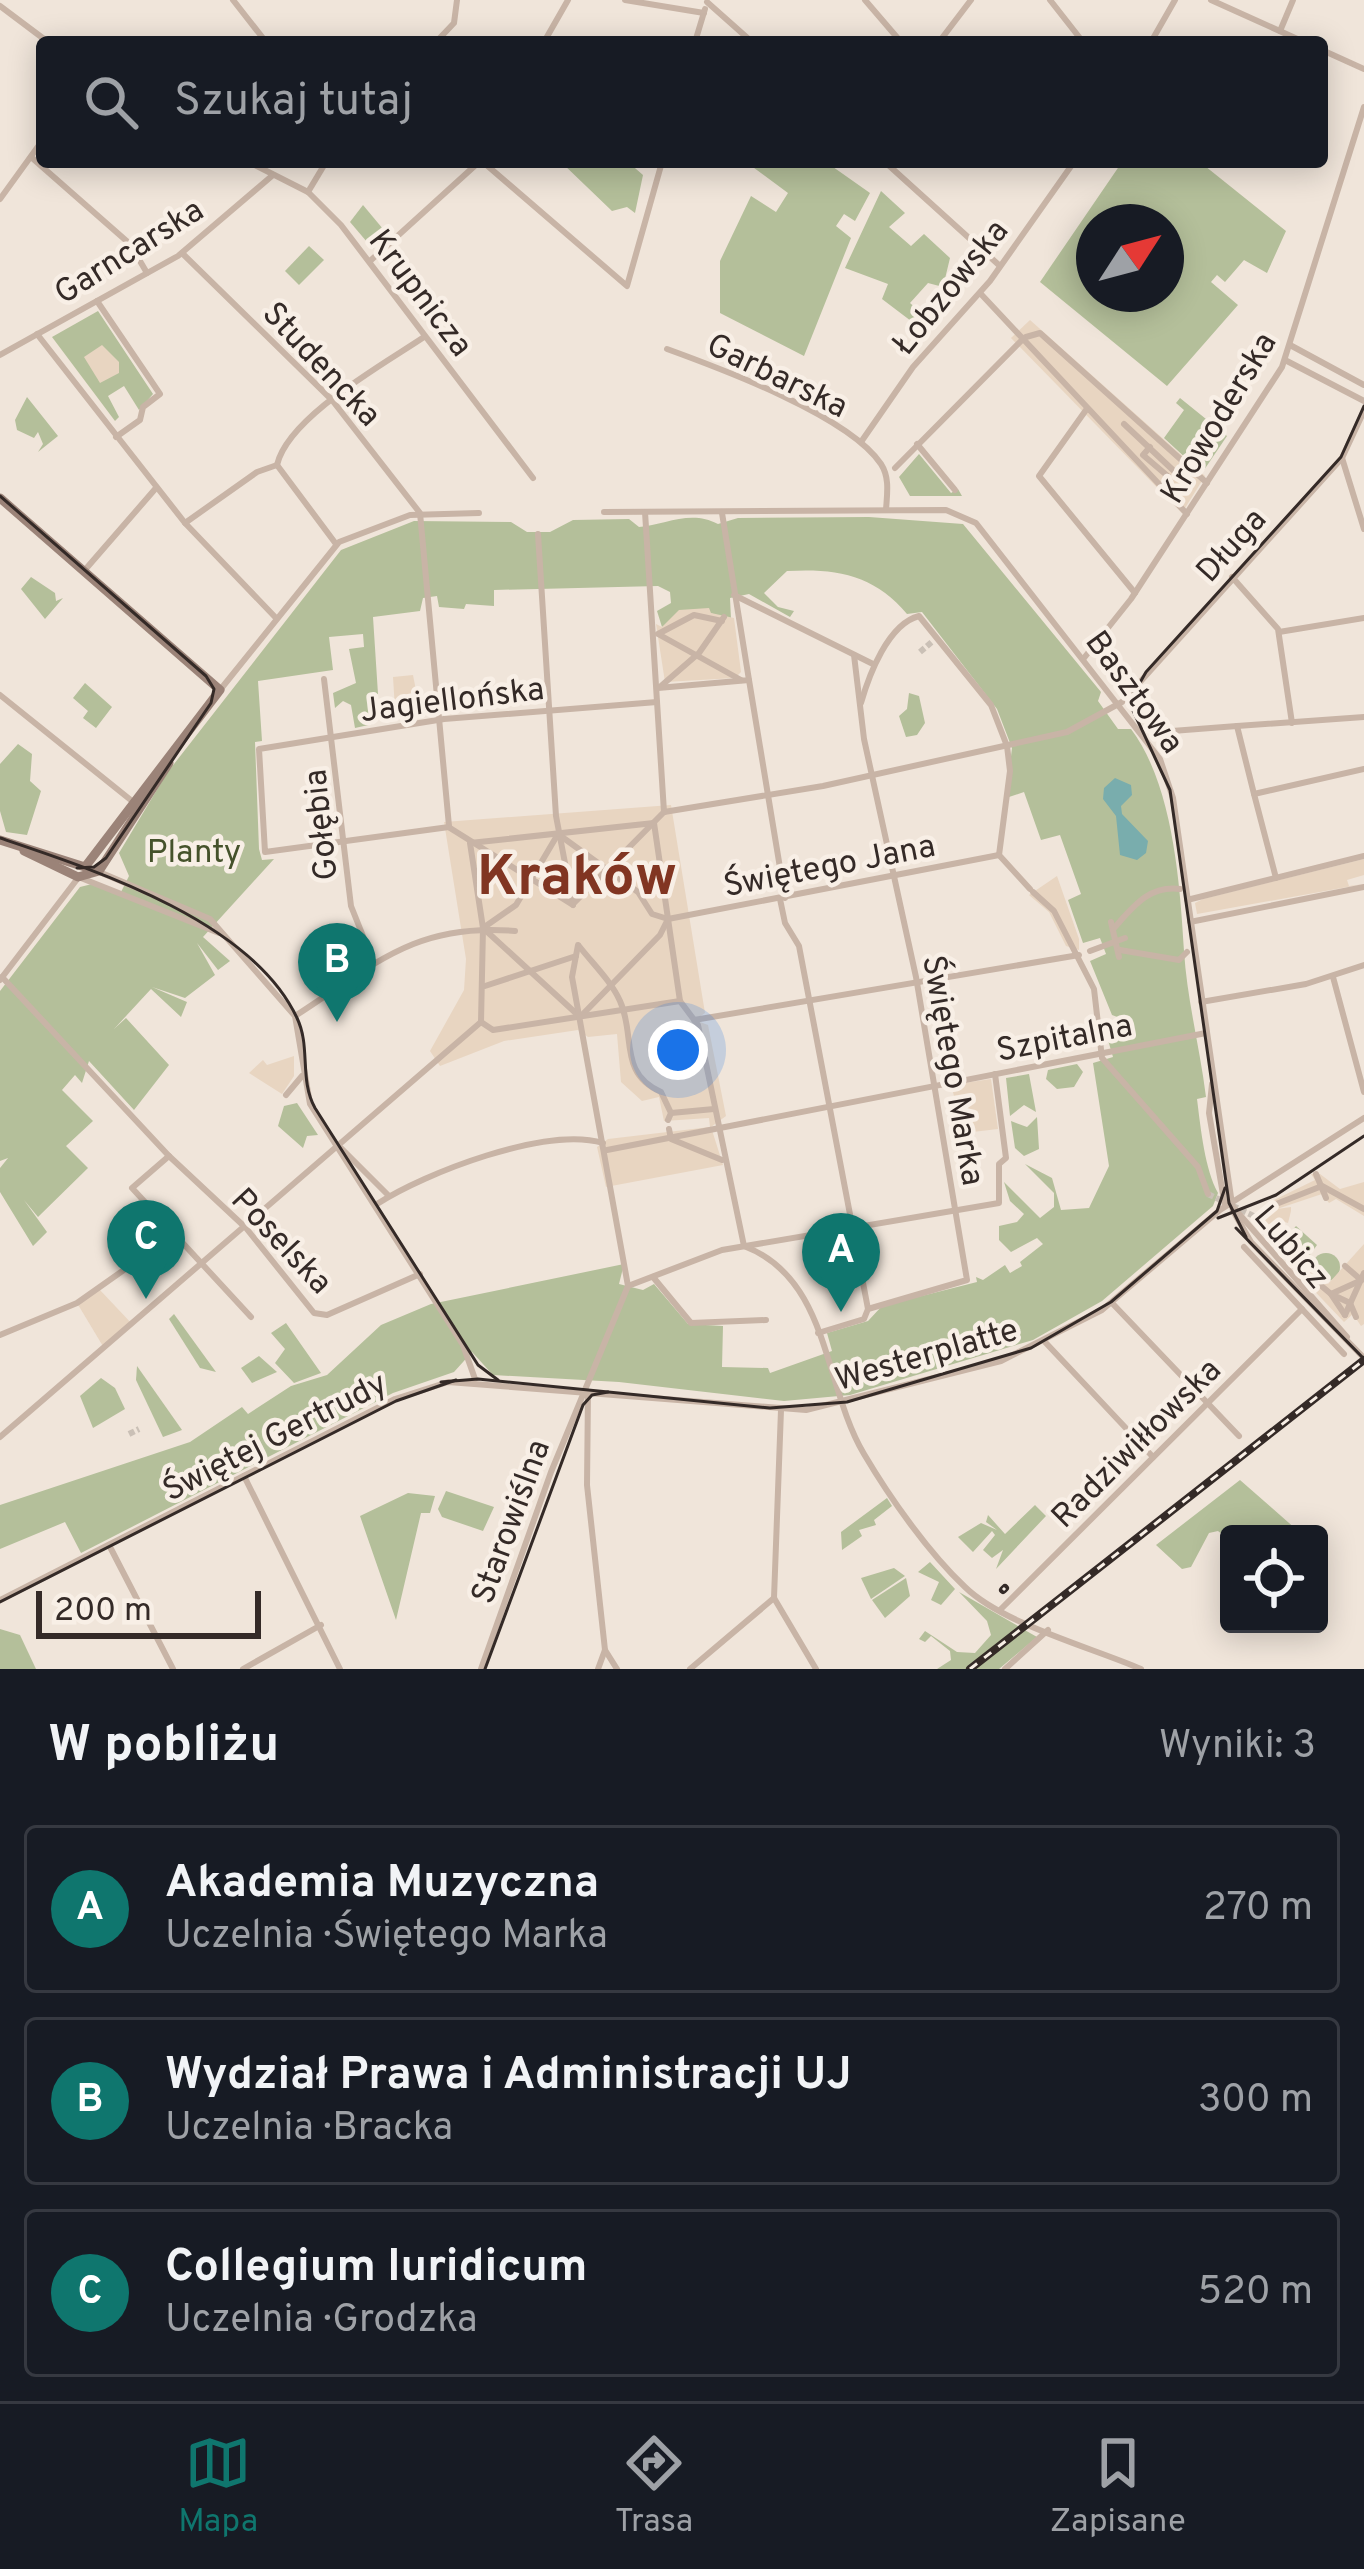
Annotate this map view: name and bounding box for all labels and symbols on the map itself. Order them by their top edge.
street label: Garncarska [48,191,213,316]
north arrow [1076,204,1184,312]
street label: Łobzowska [885,212,1020,365]
street label: Krupnicza [357,222,480,366]
street label: Studencka [252,294,389,437]
street label: Garbarska [699,325,854,430]
street label: Krowoderska [1153,326,1288,512]
street label: Długa [1189,501,1277,593]
street label: Basztowa [1074,624,1191,763]
street label: Jagiellońska [358,670,547,734]
street label: Gołębia [296,767,350,882]
street label: Świętego Jana [720,825,939,909]
park label: Planty [147,833,241,875]
district label: Kraków [477,844,677,916]
pin: B [298,923,376,1022]
street label: Świętego Marka [910,952,994,1189]
street label: Szpitalna [993,1006,1136,1074]
your location [648,1020,708,1080]
street label: Poselska [220,1181,340,1305]
street label: Lubicz [1243,1198,1337,1299]
pin: C [107,1200,185,1299]
pin: A [802,1213,880,1312]
street label: Westerplatte [831,1311,1024,1403]
street label: Radziwiłłowska [1044,1351,1232,1539]
street label: Świętej Gertrudy [156,1362,395,1513]
street label: Starowiślna [464,1435,562,1610]
scale bar [36,1585,261,1638]

